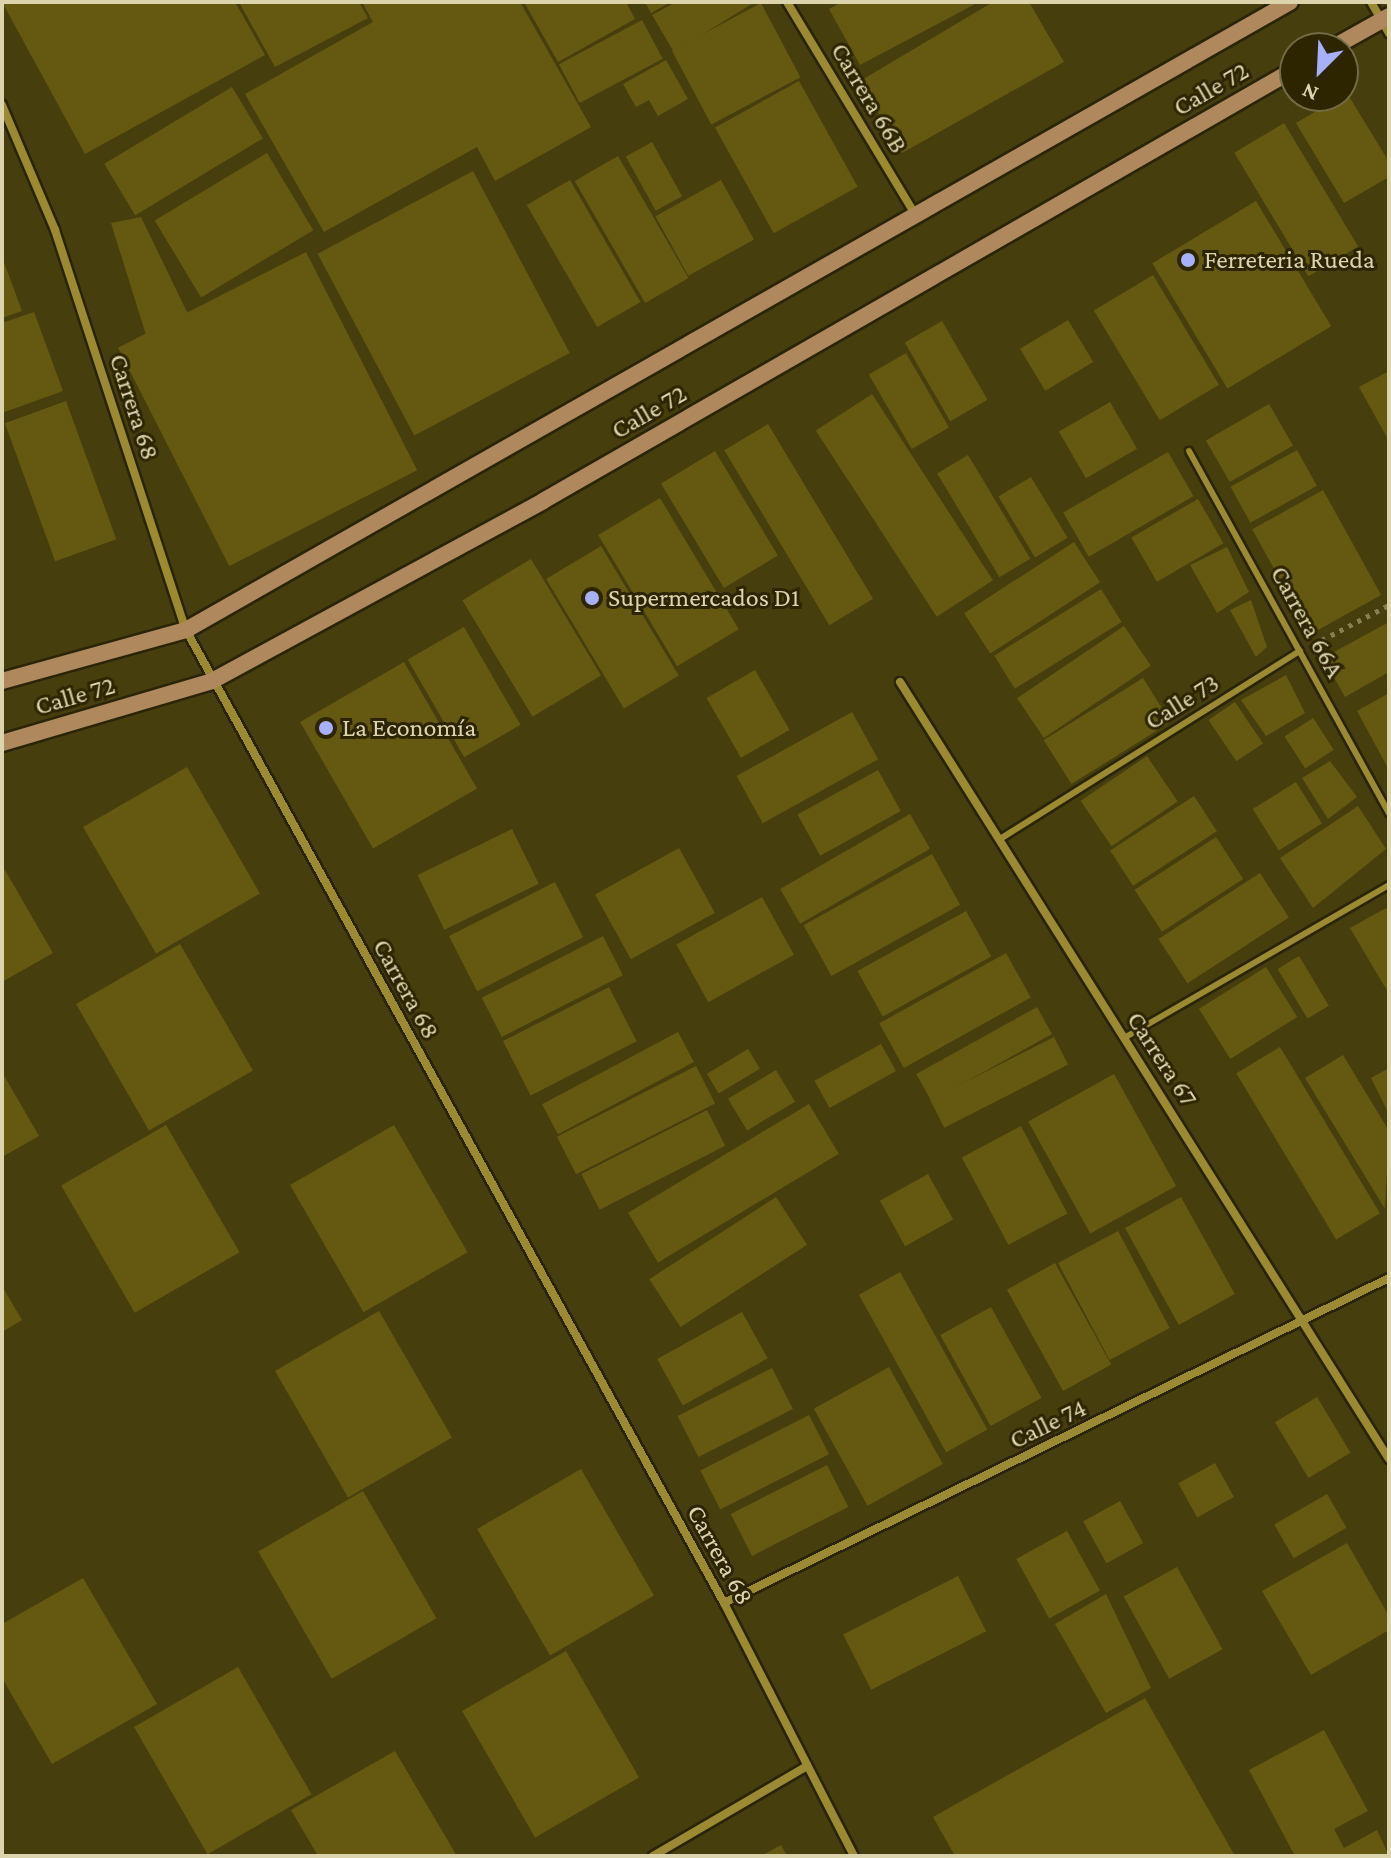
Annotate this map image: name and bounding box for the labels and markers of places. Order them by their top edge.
place label: Ferreteria Rueda [1204,244,1375,276]
marker: Ferreteria Rueda [1179,251,1197,269]
place label: Supermercados D1 [608,582,800,614]
marker: Supermercados D1 [583,589,601,607]
place label: La Economía [342,712,476,744]
marker: La Economía [317,719,335,737]

